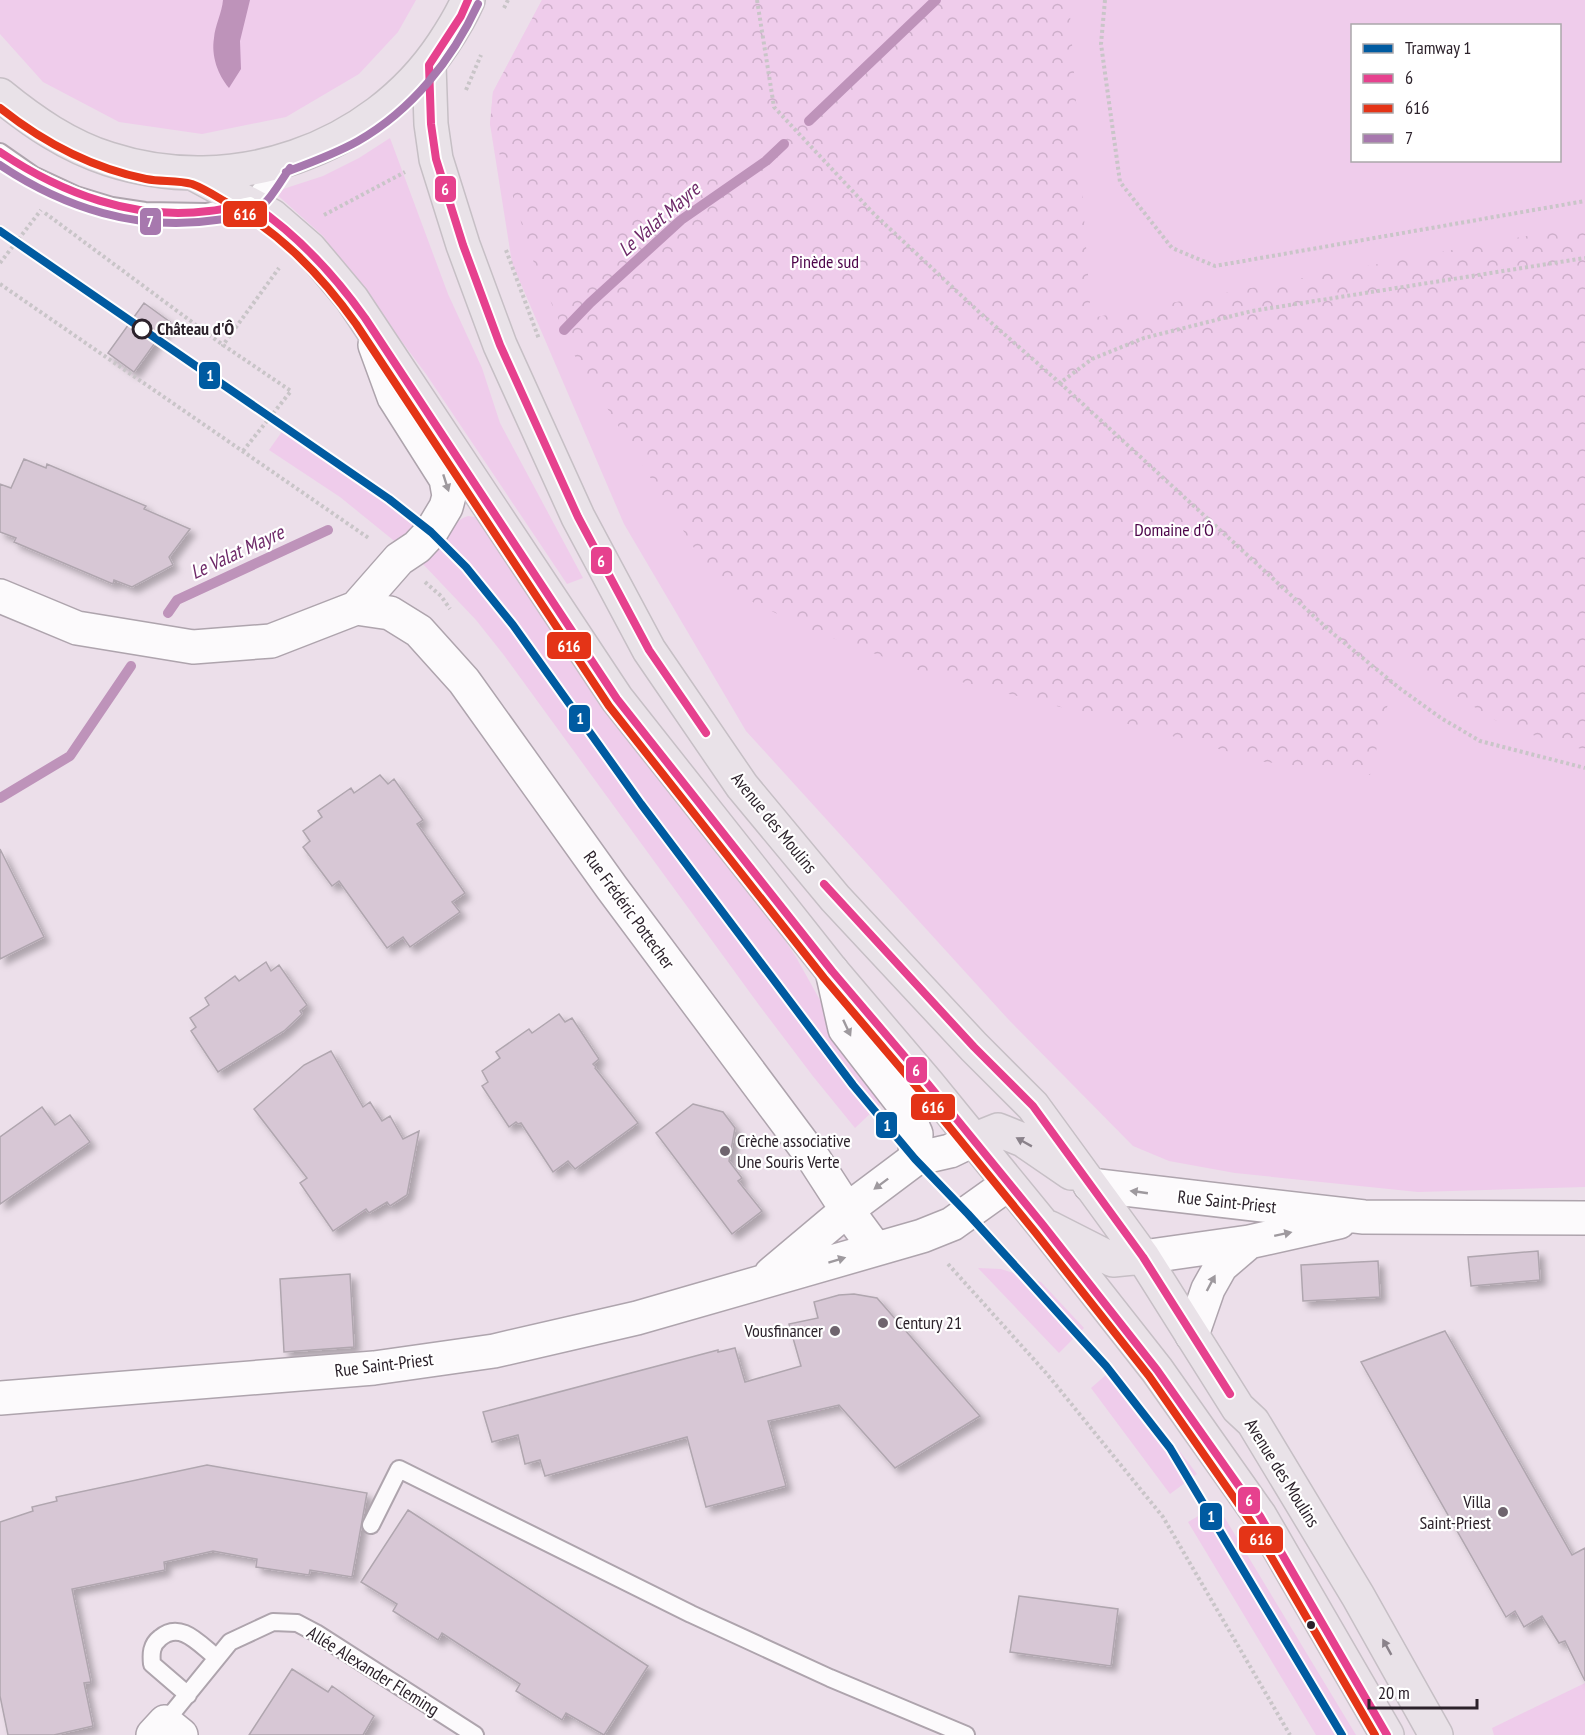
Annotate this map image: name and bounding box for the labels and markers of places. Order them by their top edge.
place label: Château d'Ô [157,317,234,340]
marker: Château d'Ô [132,319,152,339]
place label: Crèche associative Une Souris Verte [737,1129,851,1173]
marker: Crèche associative Une Souris Verte [718,1144,732,1158]
place label: Century 21 [895,1311,962,1334]
marker: Century 21 [876,1316,890,1330]
place label: Vousfinancer [744,1319,823,1342]
marker: Vousfinancer [828,1324,842,1338]
place label: Villa Saint-Priest [1420,1490,1491,1534]
marker: Villa Saint-Priest [1496,1505,1510,1519]
unlabelled marker [1305,1619,1317,1631]

